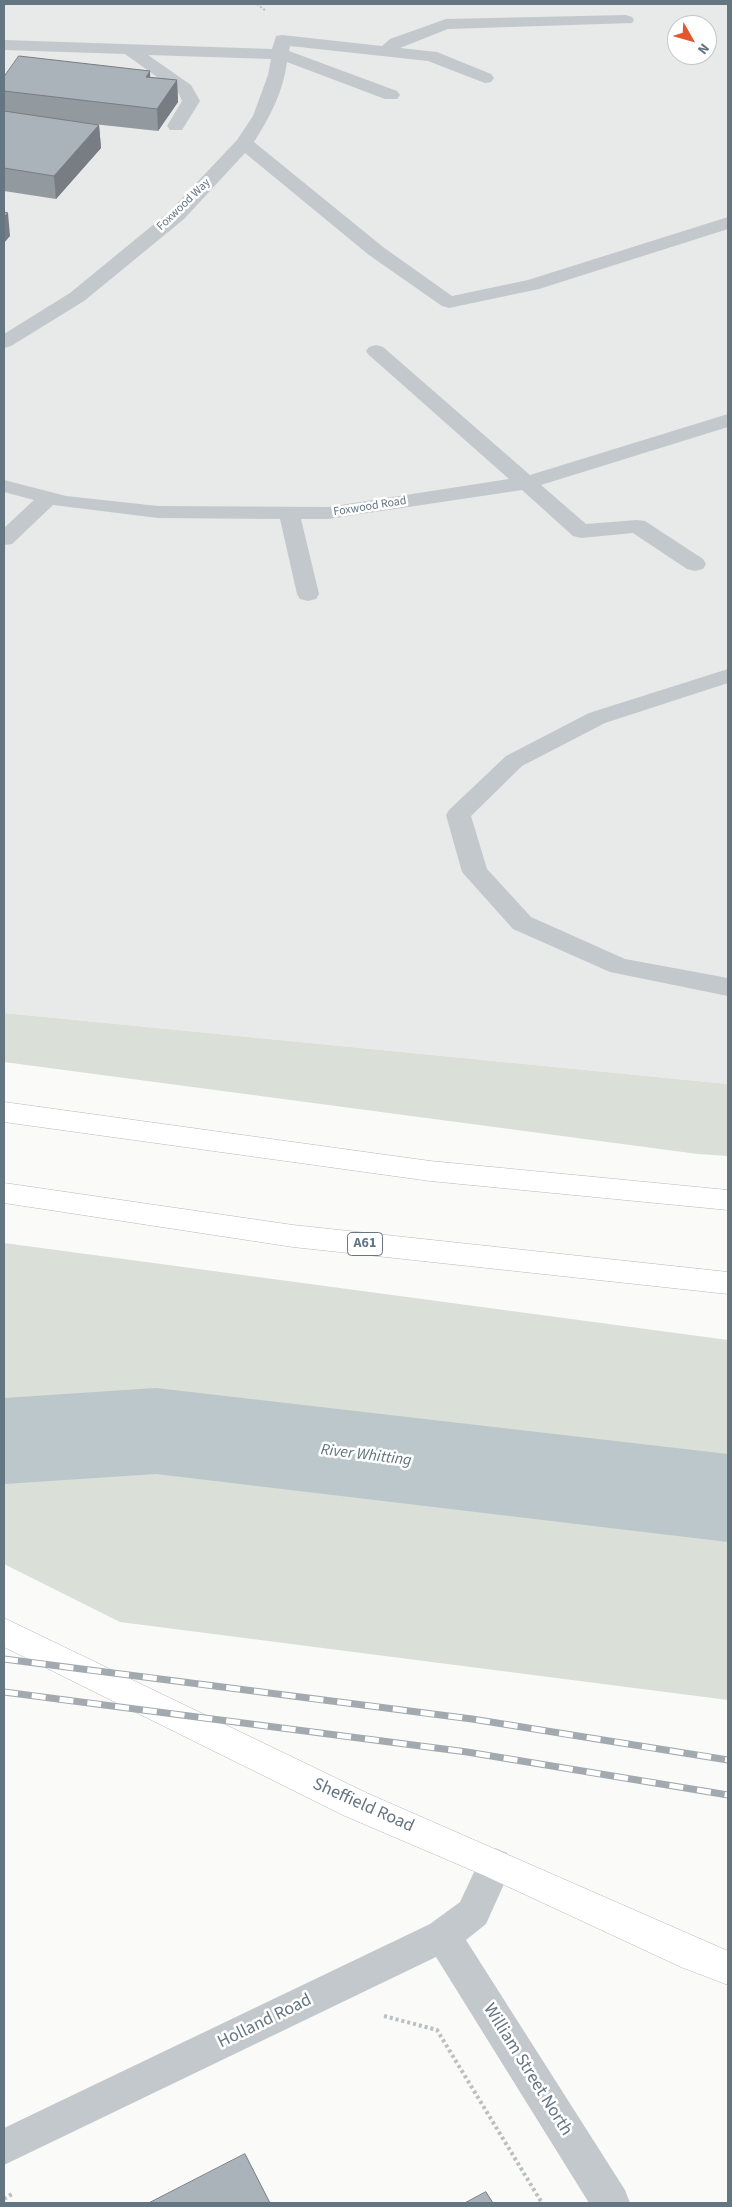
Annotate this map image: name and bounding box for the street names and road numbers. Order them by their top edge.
street label: Foxwood Way [154,176,214,234]
street label: Foxwood Road [332,494,408,520]
road number: A61 [348,1232,382,1256]
street label: Sheffield Road [309,1774,417,1838]
street label: Holland Road [215,1990,315,2054]
street label: William Street North [478,2000,576,2140]

